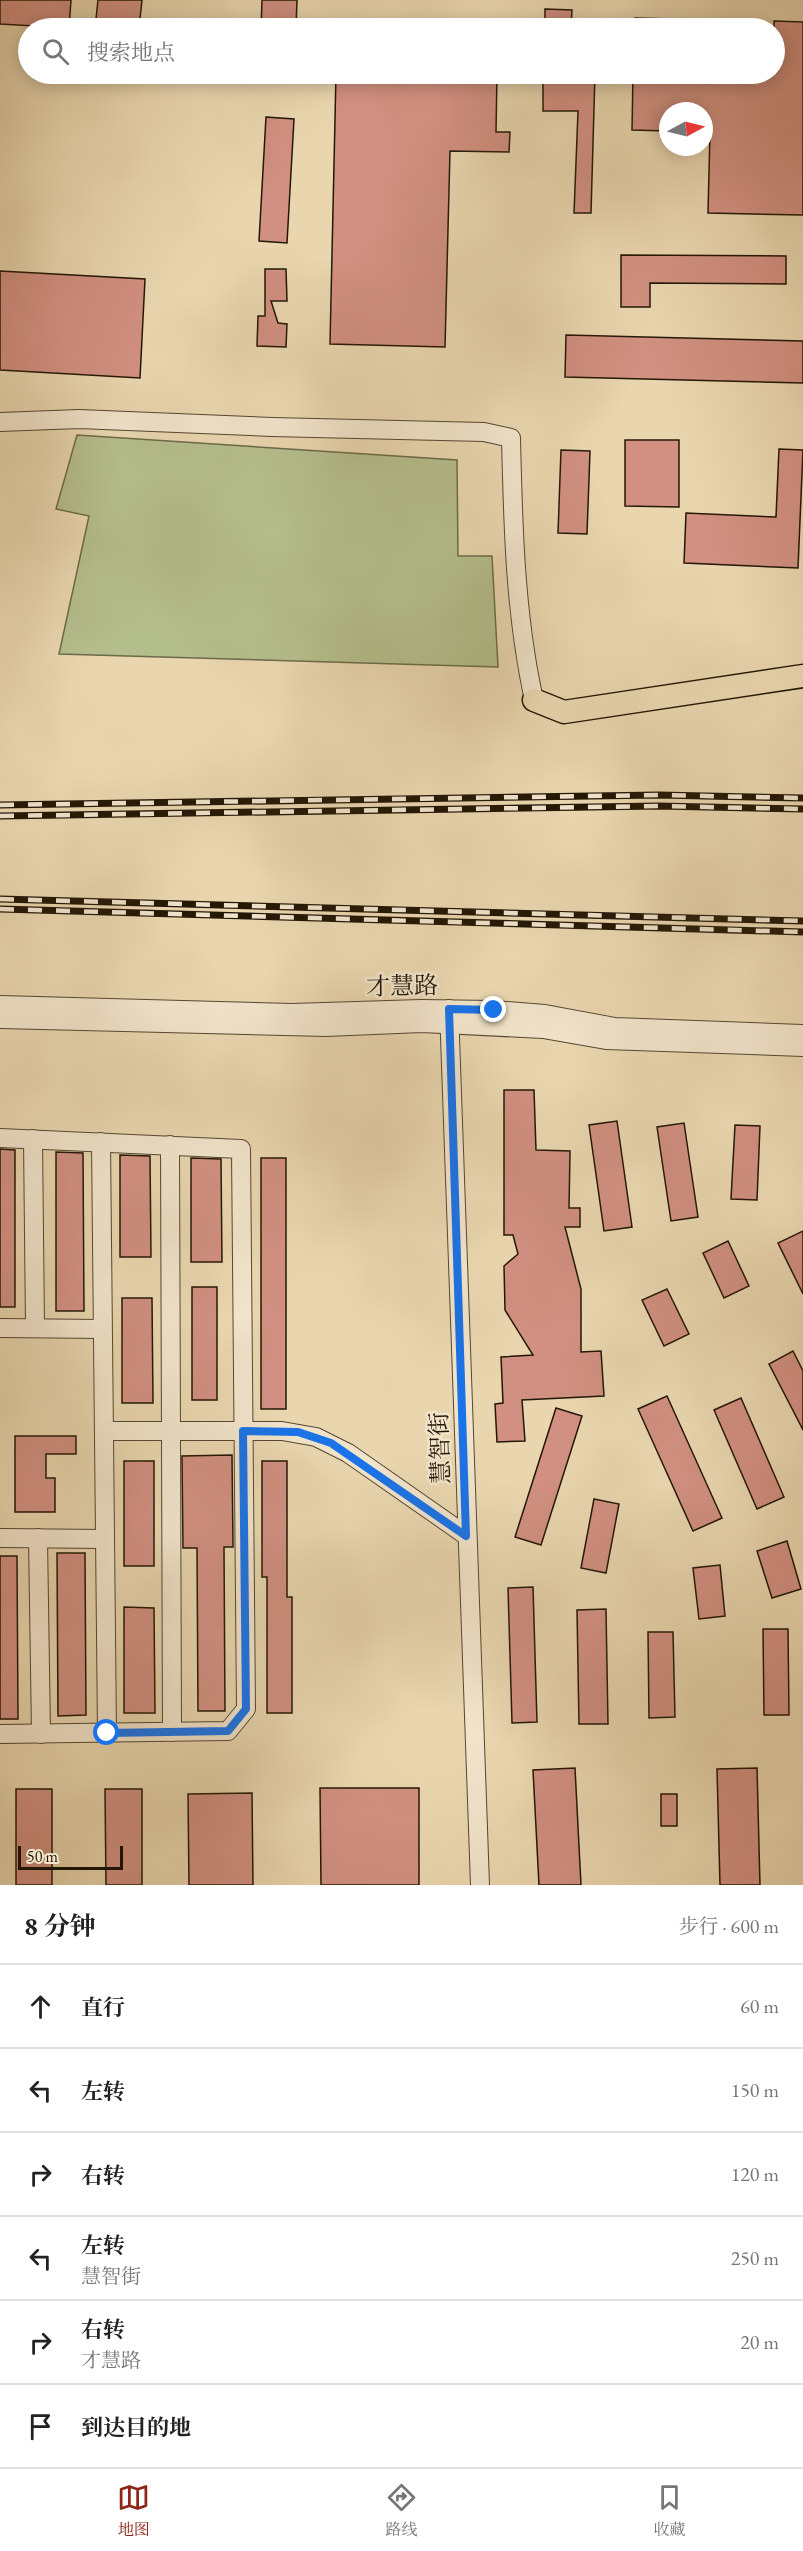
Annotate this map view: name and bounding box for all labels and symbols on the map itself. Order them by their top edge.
north arrow [659,102,713,156]
street label: 才慧路 [366,969,438,1002]
route end [480,996,506,1022]
street label: 慧智街 [423,1411,456,1485]
route start [93,1719,119,1745]
scale bar [18,1843,123,1870]

